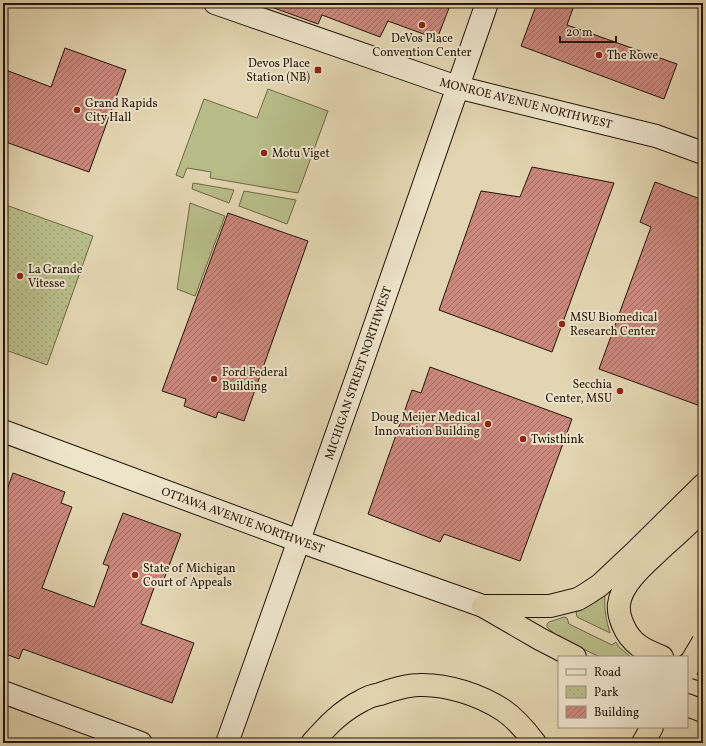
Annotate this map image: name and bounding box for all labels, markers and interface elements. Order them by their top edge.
scale bar [560,18,616,44]
marker: DeVos Place Convention Center [417,20,427,30]
text: 20 m [566,25,593,41]
place label: DeVos Place Convention Center [372,31,472,61]
place label: The Rowe [607,48,658,64]
marker: The Rowe [594,50,604,60]
place label: Devos Place Station (NB) [246,56,310,86]
marker: Devos Place Station (NB) [313,65,323,75]
street label: MONROE AVENUE NORTHWEST [438,75,614,133]
place label: Grand Rapids City Hall [85,96,158,126]
marker: Grand Rapids City Hall [72,105,82,115]
place label: Motu Viget [272,146,330,162]
marker: Motu Viget [259,148,269,158]
place label: La Grande Vitesse [28,262,83,292]
marker: La Grande Vitesse [15,271,25,281]
street label: MICHIGAN STREET NORTHWEST [322,285,396,462]
place label: MSU Biomedical Research Center [570,310,658,340]
marker: MSU Biomedical Research Center [557,319,567,329]
place label: Ford Federal Building [222,365,288,395]
marker: Ford Federal Building [209,374,219,384]
place label: Secchia Center, MSU [546,377,612,407]
marker: Secchia Center, MSU [615,386,625,396]
place label: Doug Meijer Medical Innovation Building [371,410,480,440]
marker: Doug Meijer Medical Innovation Building [483,419,493,429]
place label: Twisthink [531,432,585,448]
marker: Twisthink [518,434,528,444]
street label: OTTAWA AVENUE NORTHWEST [159,484,326,558]
place label: State of Michigan Court of Appeals [143,561,236,591]
marker: State of Michigan Court of Appeals [130,570,140,580]
legend [558,656,688,728]
text: Road [594,665,621,681]
text: Park [594,685,619,701]
text: Building [594,705,639,721]

